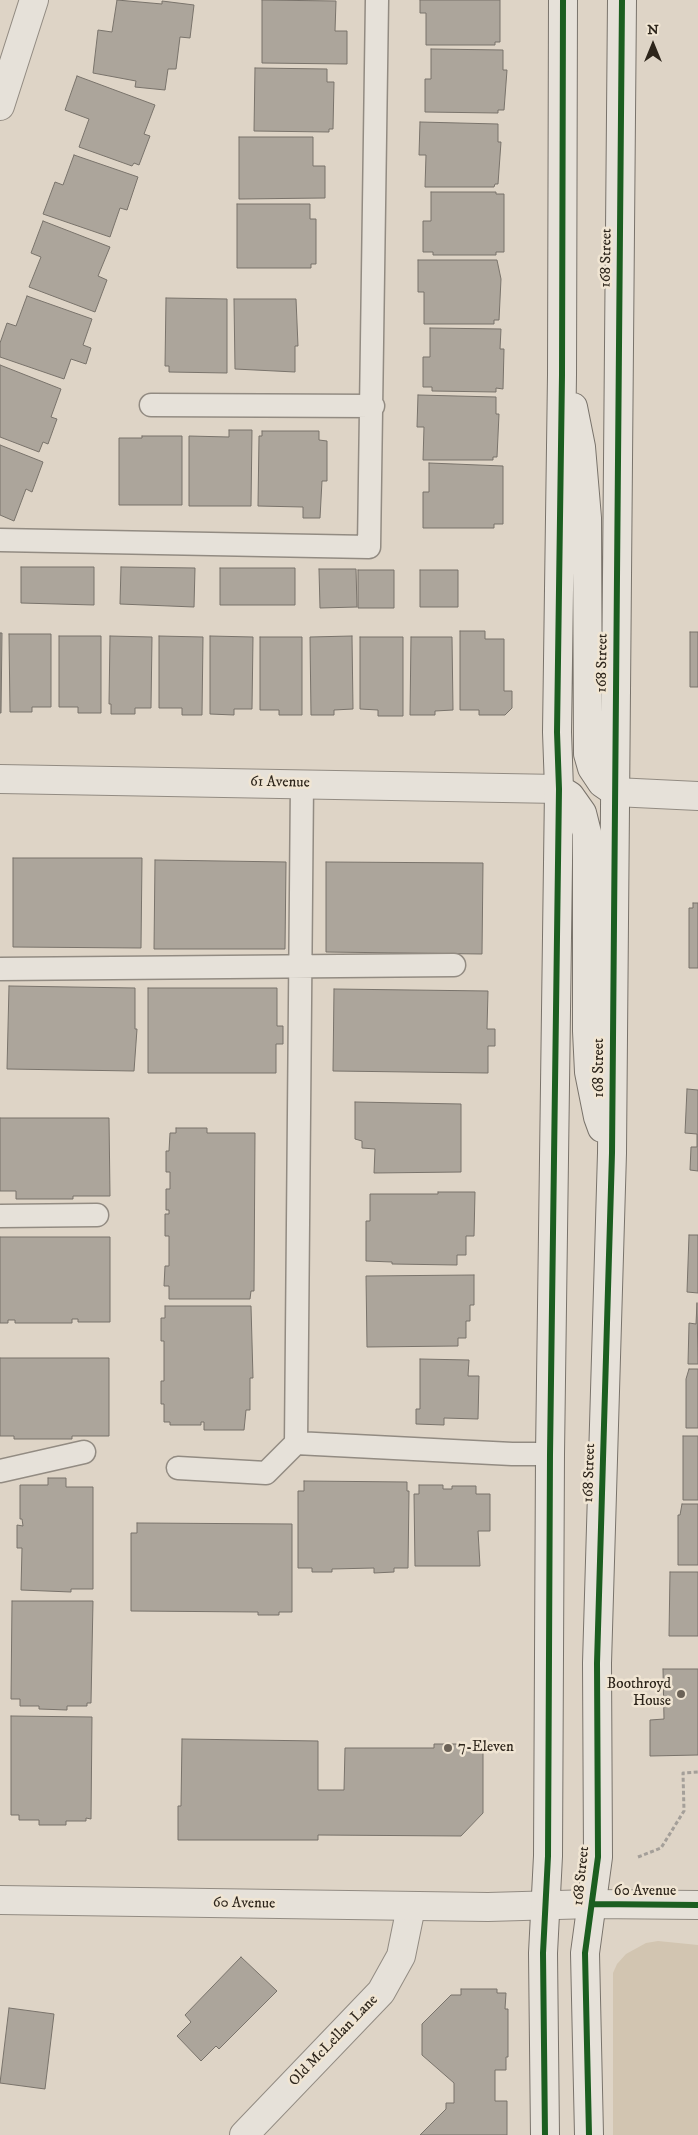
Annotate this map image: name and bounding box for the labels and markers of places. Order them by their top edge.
place label: Boothroyd House [607,1676,671,1711]
marker: Boothroyd House [675,1688,687,1700]
place label: 7-Eleven [458,1739,514,1757]
marker: 7-Eleven [442,1742,454,1754]

